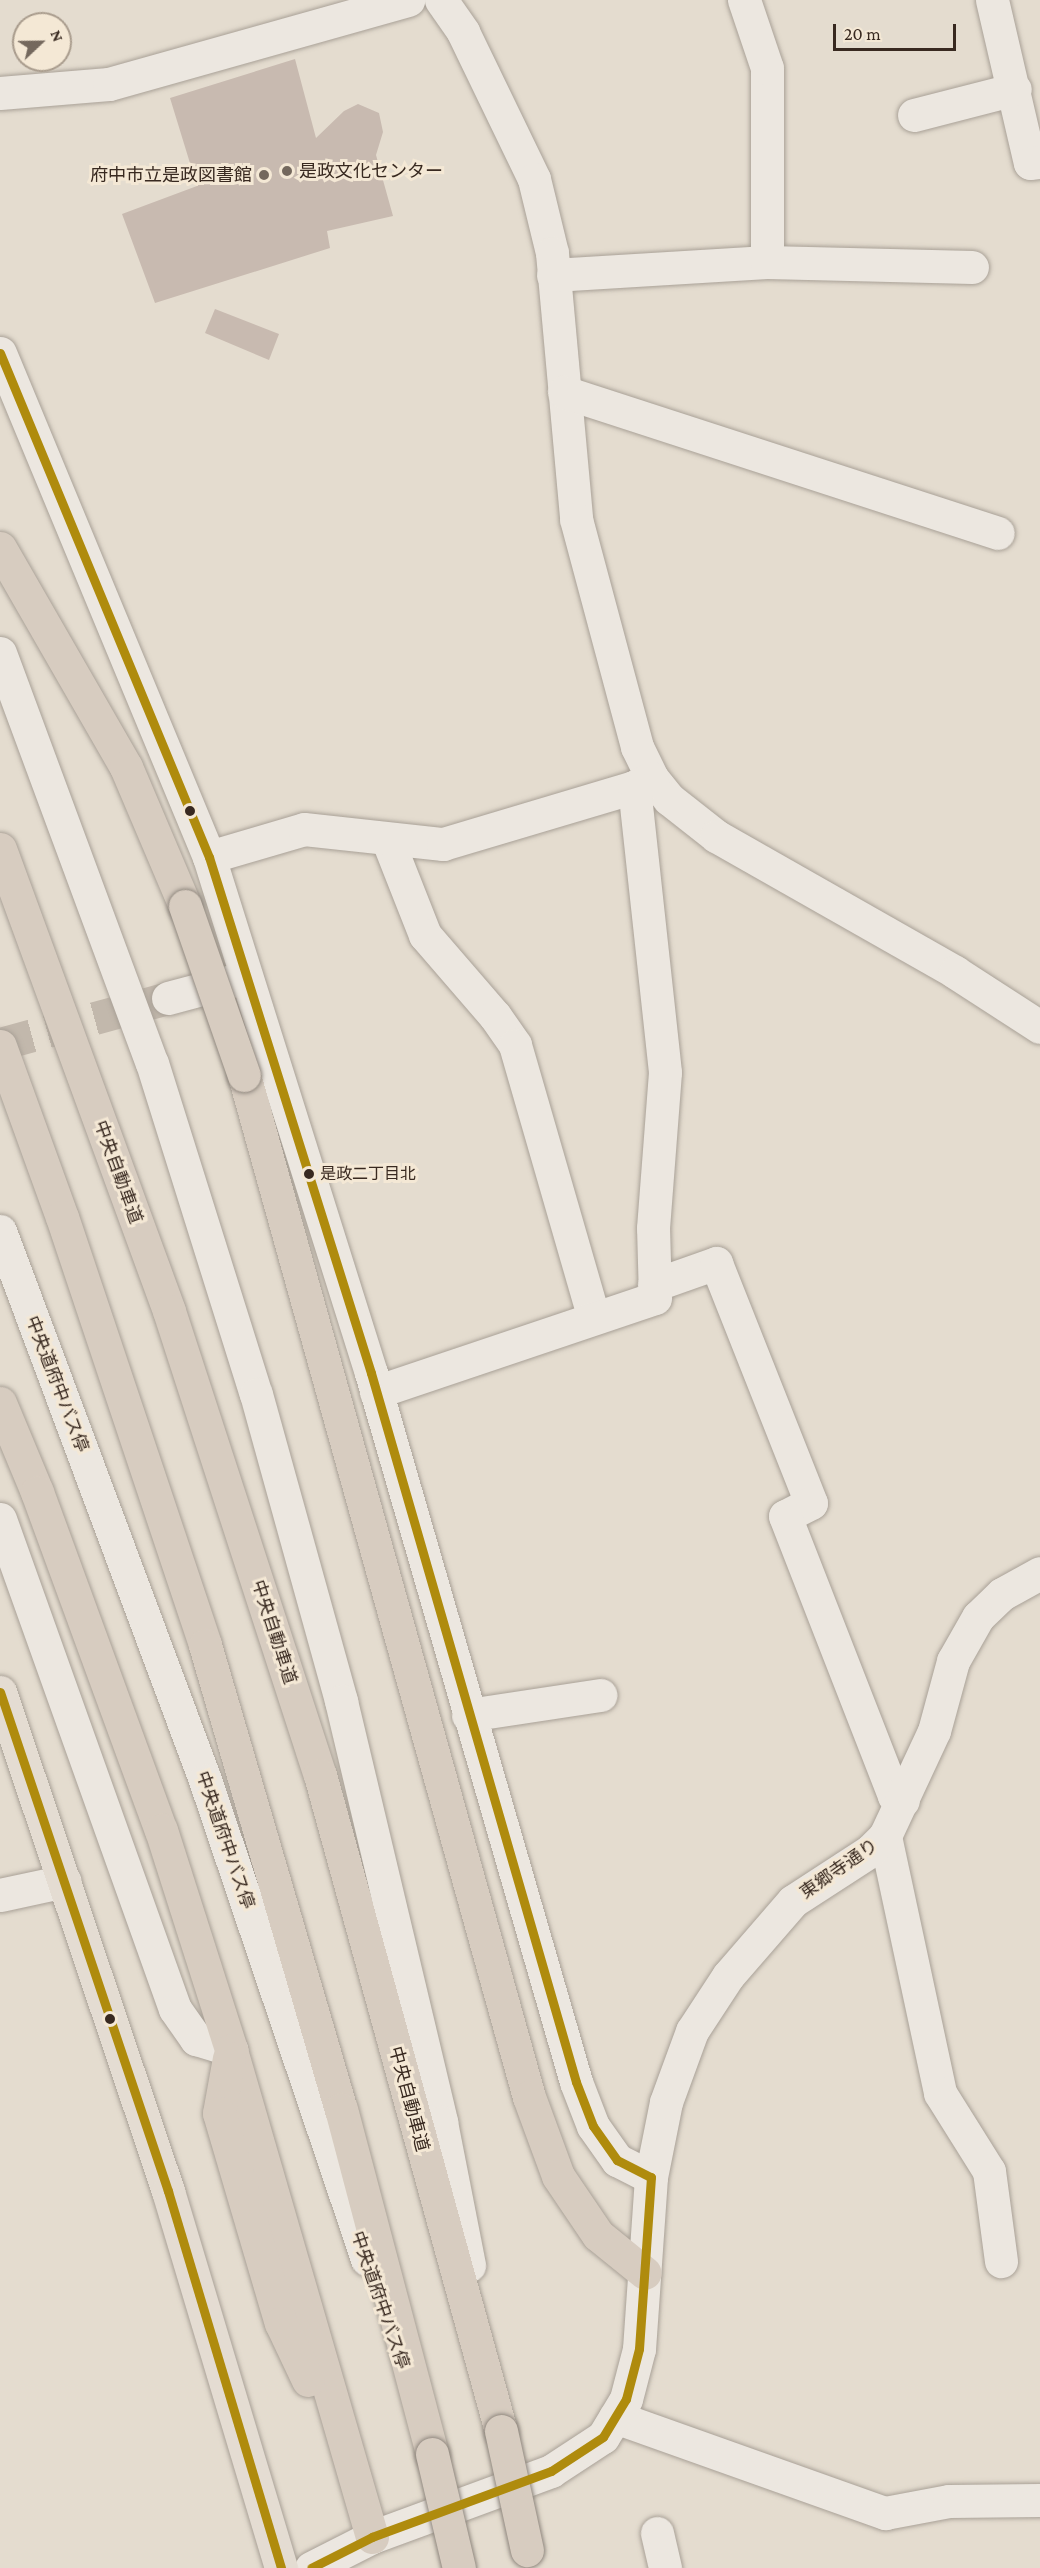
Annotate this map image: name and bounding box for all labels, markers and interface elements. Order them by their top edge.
north arrow [12,12,72,72]
scale bar [836,12,959,50]
text: 20 m [844,24,881,44]
text: N [47,28,67,44]
place label: 是政文化センター [299,160,443,182]
place label: 府中市立是政図書館 [90,164,252,186]
marker: 是政文化センター [280,164,294,178]
marker: 府中市立是政図書館 [257,168,271,182]
unlabelled marker [184,805,196,817]
street label: 中央自動車道 [89,1118,147,1226]
place label: 是政二丁目北 [320,1164,416,1184]
marker: 是政二丁目北 [303,1168,315,1180]
street label: 中央道府中バス停 [21,1313,93,1455]
street label: 中央自動車道 [247,1577,301,1687]
street label: 中央道府中バス停 [191,1768,259,1912]
street label: 東郷寺通り [796,1834,882,1904]
unlabelled marker [104,2013,116,2025]
street label: 中央自動車道 [385,2044,433,2154]
street label: 中央道府中バス停 [346,2228,414,2372]

